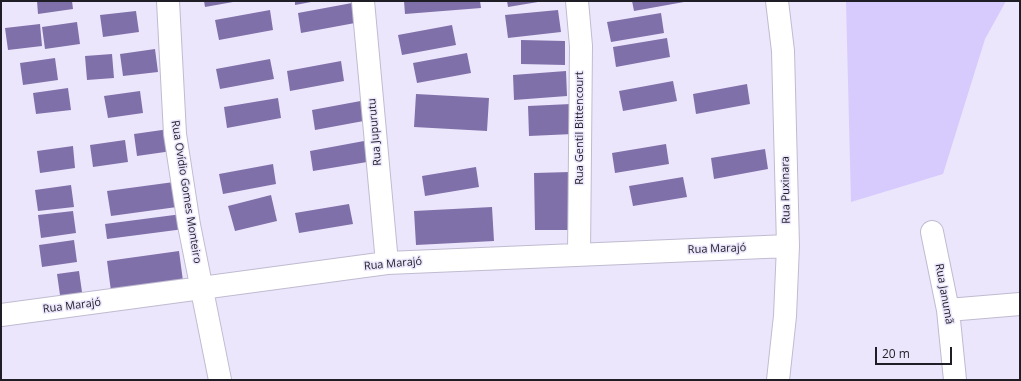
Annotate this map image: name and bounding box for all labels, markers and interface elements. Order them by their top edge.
street label: Rua Gentil Bittencourt [573,71,587,185]
street label: Rua Jupurutu [365,98,385,166]
street label: Rua Ovídio Gomes Monteiro [168,120,204,264]
street label: Rua Puxinara [779,156,793,224]
street label: Rua Marajó [688,241,746,257]
street label: Rua Marajó [363,255,423,273]
street label: Rua Janumã [932,263,956,325]
street label: Rua Marajó [42,296,102,316]
scale bar [877,339,954,365]
text: 20 m [882,345,910,362]

